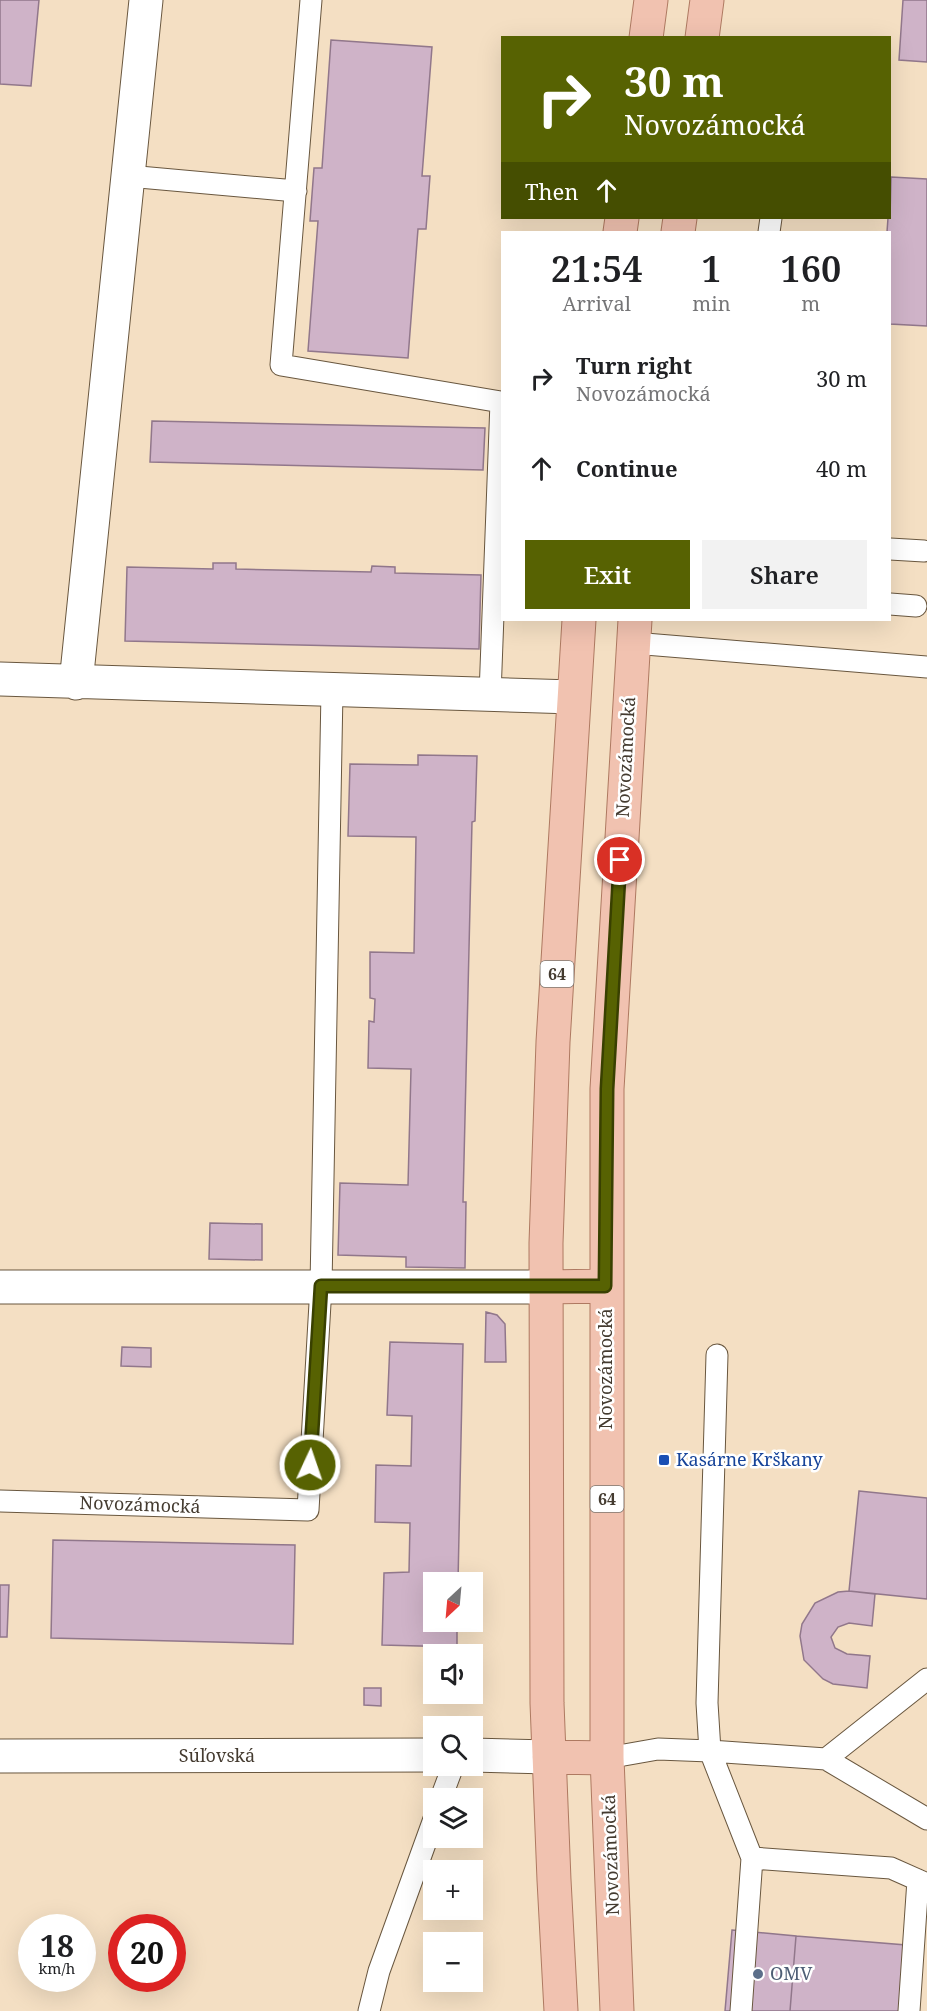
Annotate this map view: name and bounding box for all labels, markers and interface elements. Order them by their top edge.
text: 30 m [624,52,724,109]
icon: right [525,60,603,138]
text: Novozámocká [624,106,806,143]
icon: ahead [590,174,623,207]
text: Then [525,176,578,206]
text: 21:54 [551,244,643,293]
text: 1 [701,244,722,293]
text: 160 [780,244,841,293]
text: Arrival [562,290,631,317]
text: min [692,290,731,317]
text: m [801,290,820,317]
text: Turn right [576,350,692,380]
icon: right [525,362,558,395]
text: 30 m [816,363,867,393]
text: Novozámocká [576,380,711,407]
icon: ahead [525,452,558,485]
text: Continue [576,453,678,483]
text: 40 m [816,453,867,483]
button: Exit [525,540,690,609]
button: Share [702,540,867,609]
street label: Novozámocká [610,696,640,818]
pin [594,834,645,885]
icon: arrive [603,843,636,876]
road number: 64 [540,961,574,987]
street label: Novozámocká [593,1308,617,1430]
position arrow [278,1433,342,1497]
place label: Kasárne Krškany [676,1447,823,1471]
marker: Kasárne Krškany [657,1453,671,1467]
road number: 64 [590,1486,624,1512]
street label: Novozámocká [79,1490,201,1518]
north arrow [423,1572,483,1632]
map controls [423,1572,483,1992]
button: sound [423,1644,483,1704]
button: search [423,1716,483,1776]
street label: Súľovská [179,1743,255,1767]
button: layers [423,1788,483,1848]
street label: Novozámocká [596,1794,624,1916]
button: + [423,1860,483,1920]
speed limit sign: 20 [108,1914,186,1992]
text: 18 [40,1925,74,1966]
button: − [423,1932,483,1992]
text: km/h [39,1958,75,1978]
place label: OMV [770,1961,813,1985]
marker: OMV [751,1967,765,1981]

